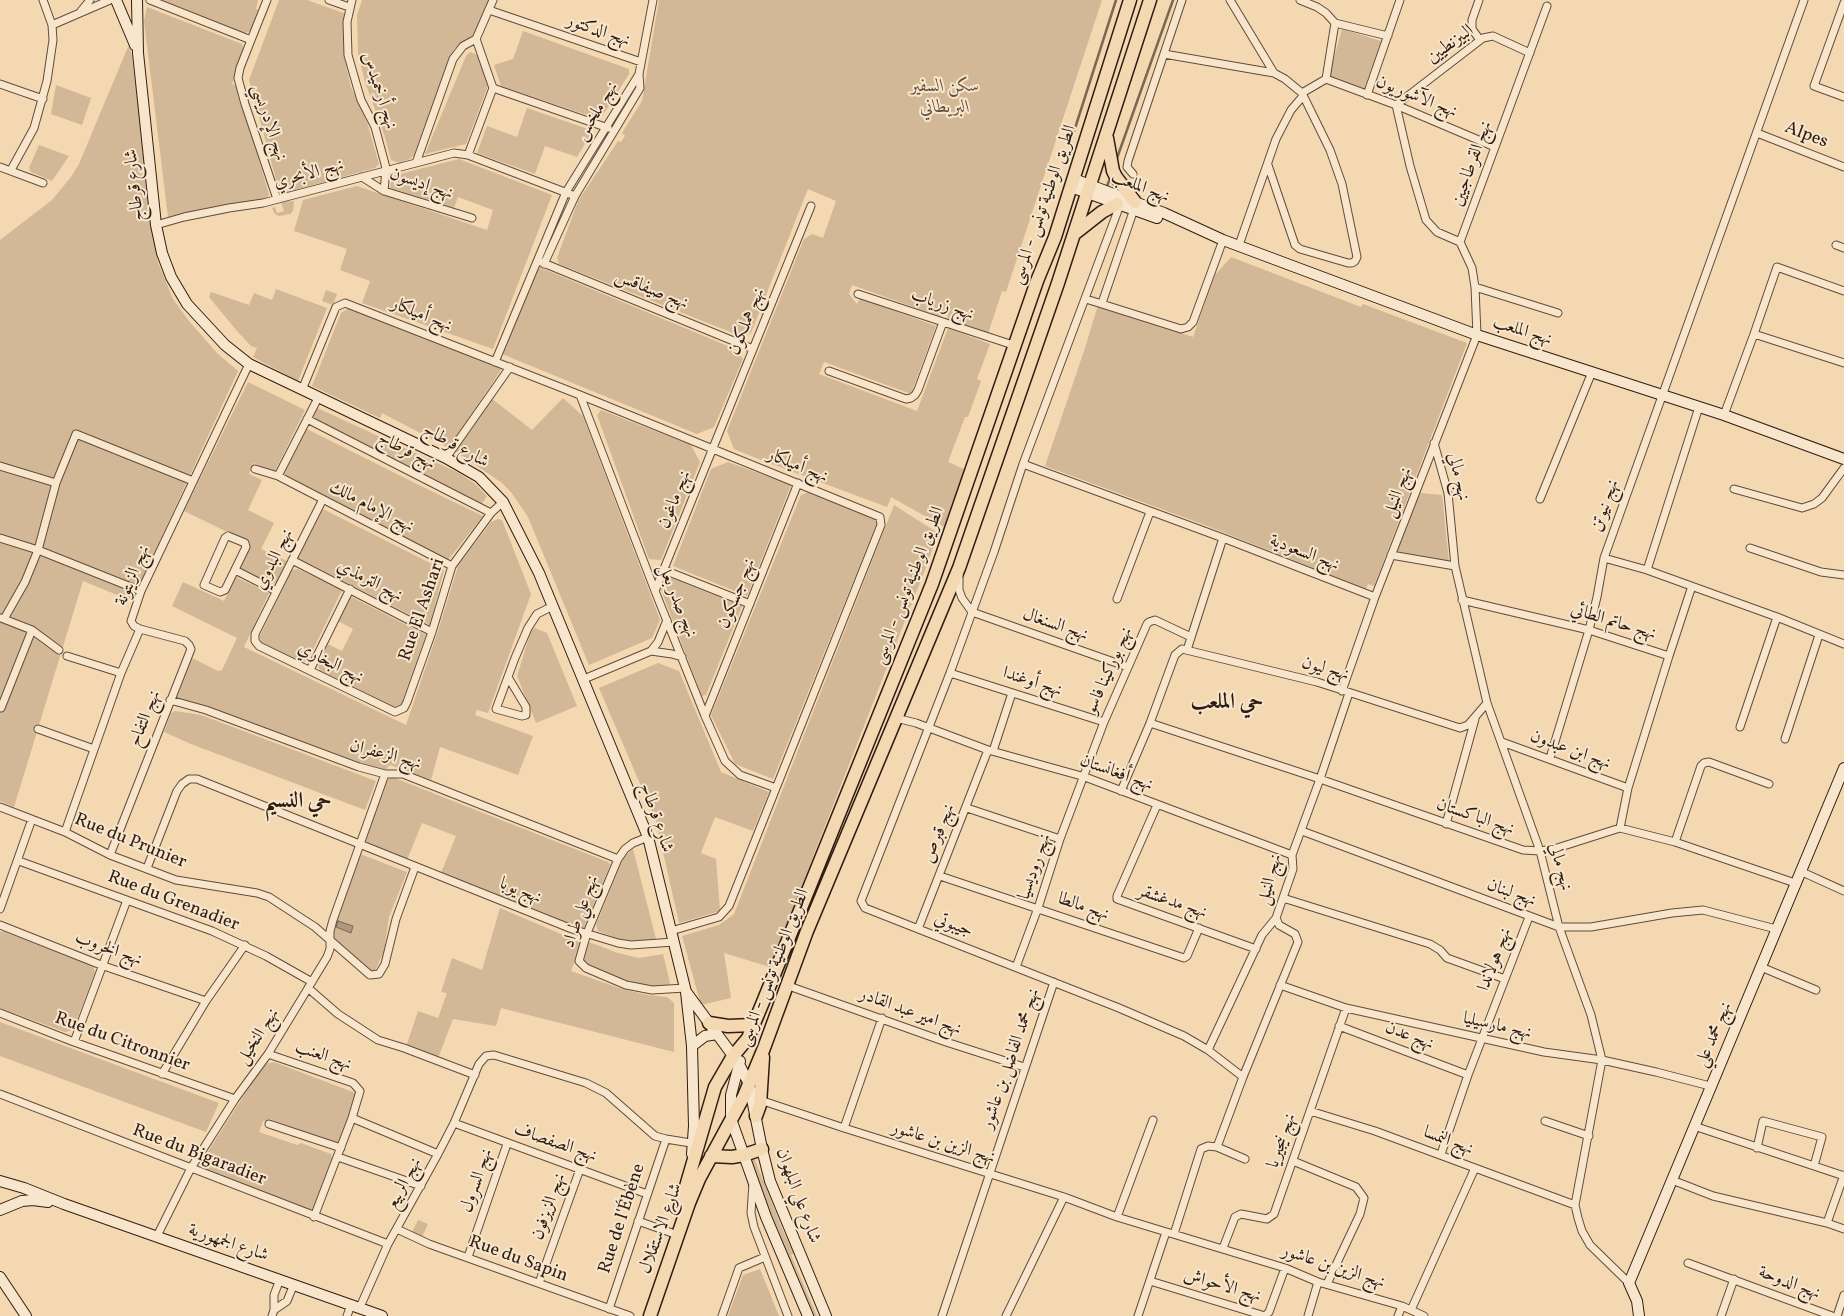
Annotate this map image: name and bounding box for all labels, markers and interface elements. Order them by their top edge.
street label: نهج الدكتور [563,11,633,53]
street label: البيزنطيين [1423,21,1479,69]
street label: نهج أرخميدس [355,50,401,132]
street label: نهج الآشوريون [1372,72,1460,124]
park label: سكن السفير البريطاني [910,77,980,120]
street label: نهج ملخس [571,78,625,146]
street label: نهج الإدريسي [245,82,291,164]
street label: Alpes [1781,118,1831,154]
street label: نهج القرطاجيين [1448,119,1498,209]
street label: الطريق الوطنية تونس - المرسى [1008,122,1082,288]
street label: شارع قرطاج [121,148,151,222]
street label: نهج الأبحري [272,155,346,195]
street label: نهج إديسون [386,164,456,206]
street label: نهج الملعب [1108,167,1172,209]
street label: نهج صيفاقس [611,267,691,315]
street label: نهج هملكون [725,285,771,359]
street label: نهج زرياب [908,285,976,327]
street label: نهج أميلكار [387,294,455,338]
street label: نهج الملعب [1490,312,1554,352]
street label: شارع قرطاج [418,420,492,474]
street label: نهج قرطاج [373,428,439,476]
street label: نهج أميلكار [763,445,831,489]
street label: نهج مالي [1441,451,1473,503]
street label: نهج النيل [1380,465,1418,521]
street label: نهج ماغون [655,468,697,532]
street label: نهج الإمام مالك [325,477,417,539]
street label: نهج نيوتن [1587,477,1625,535]
street label: الطريق الوطنية تونس - المرسى [870,504,950,668]
street label: نهج البدوي [251,526,299,594]
street label: نهج السعودية [1266,531,1342,577]
street label: نهج الزيتونة [112,542,156,610]
street label: نهج الترمذي [333,556,405,608]
street label: Rue El Ashari [395,556,451,664]
street label: نهج جسكون [714,556,762,632]
street label: نهج صدر بعل [651,561,701,641]
street label: نهج حاتم الطائي [1568,600,1658,646]
street label: نهج السنغال [1019,605,1091,647]
street label: نهج بوركينا فاسو [1081,624,1139,718]
street label: نهج البخاري [294,638,366,690]
street label: نهج ليون [1299,653,1351,687]
street label: نهج أوغندا [999,663,1065,703]
street label: نهج التفاح [125,688,167,750]
district label: حي الملعب [1191,691,1263,717]
street label: نهج ابن عبدون [1527,726,1613,776]
street label: نهج الزعفران [347,736,423,776]
street label: نهج أفغانستان [1076,751,1156,797]
street label: شارع قرطاج [633,780,677,856]
district label: حي النسيم [264,790,332,816]
street label: نهج الباكستان [1433,795,1517,841]
street label: نهج قبرص [919,801,961,867]
street label: Rue du Prunier [71,810,189,874]
street label: نهج روديسيا [1015,831,1057,903]
street label: نهج مالي [1542,841,1576,893]
street label: نهج النيل [1254,852,1288,908]
street label: Rue du Grenadier [104,867,242,937]
street label: نهج علي طراد [559,873,605,951]
street label: نهج يوبا [496,874,544,910]
street label: نهج لبنان [1483,875,1539,913]
street label: نهج مدغشقر [1134,881,1210,925]
street label: الطريق الوطنية تونس - المرسى [735,886,815,1050]
street label: نهج مالطا [1054,889,1112,927]
street label: جيبوتي [930,909,976,943]
street label: نهج هولاندا [1474,925,1518,995]
street label: نهج الخروب [71,928,145,972]
street label: نهج امير عبد القادر [856,984,964,1042]
street label: نهج محمد الفاضل بن عاشور [978,986,1046,1132]
street label: نهج محمد علي [1692,999,1738,1071]
street label: نهج النخيل [233,1005,285,1069]
street label: Rue du Citronnier [52,1009,192,1077]
street label: نهج مارسيليا [1461,1009,1533,1045]
street label: نهج عدن [1382,1018,1436,1056]
street label: نهج العنب [292,1037,354,1077]
street label: نهج نيجيريا [1264,1111,1302,1171]
street label: نهج الزين بن عاشور [889,1118,997,1170]
street label: نهج الصفصاف [511,1120,599,1168]
street label: Rue du Bigaradier [129,1121,269,1191]
street label: نهج النمسا [1420,1123,1476,1161]
street label: شارع علي البلهوان [770,1145,824,1247]
street label: نهج السرول [457,1146,499,1216]
street label: نهج الربيع [382,1154,428,1214]
street label: Rue de l'Ébène [595,1161,651,1277]
street label: نهج الزيزفون [528,1171,572,1243]
street label: شارع الاستقلال [636,1181,688,1277]
street label: شارع الجمهورية [185,1220,271,1268]
street label: Rue du Sapin [465,1232,571,1288]
street label: نهج الزين بن عاشور [1279,1241,1387,1295]
street label: نهج الدوحة [1755,1262,1823,1306]
street label: نهج الأحواش [1181,1266,1263,1308]

